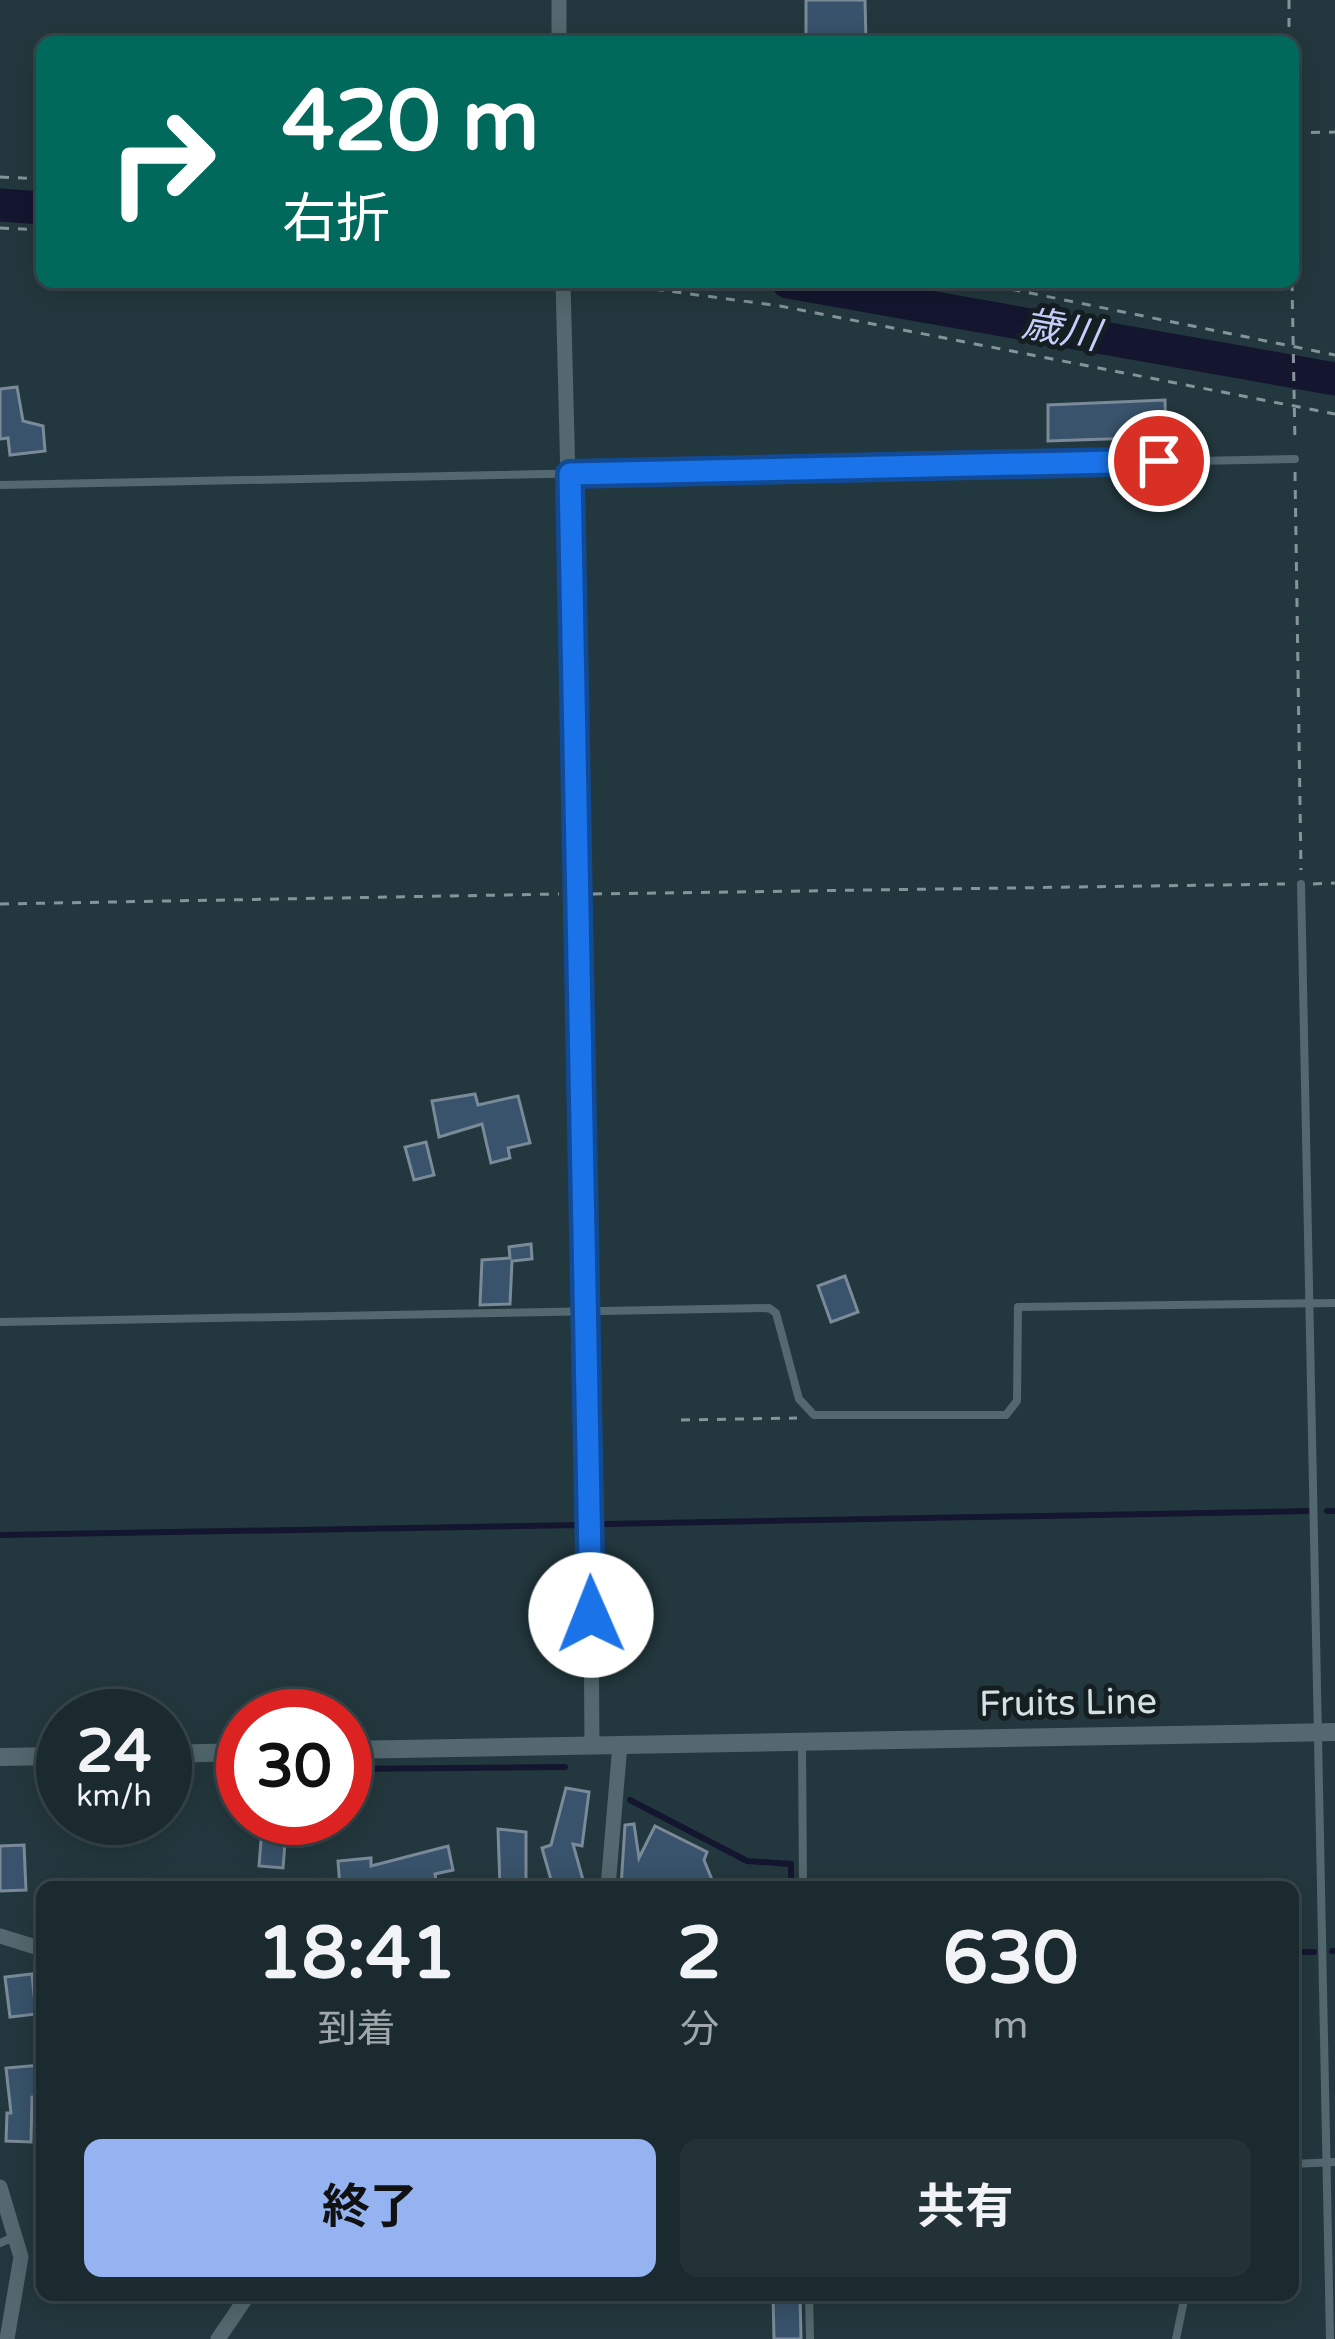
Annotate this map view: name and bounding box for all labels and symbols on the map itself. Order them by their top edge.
water label: 歳川 [1019,300,1107,361]
pin [1108,410,1210,512]
position arrow [528,1552,654,1678]
street label: Fruits Line [979,1680,1157,1726]
speed limit sign: 30 [216,1689,372,1845]

